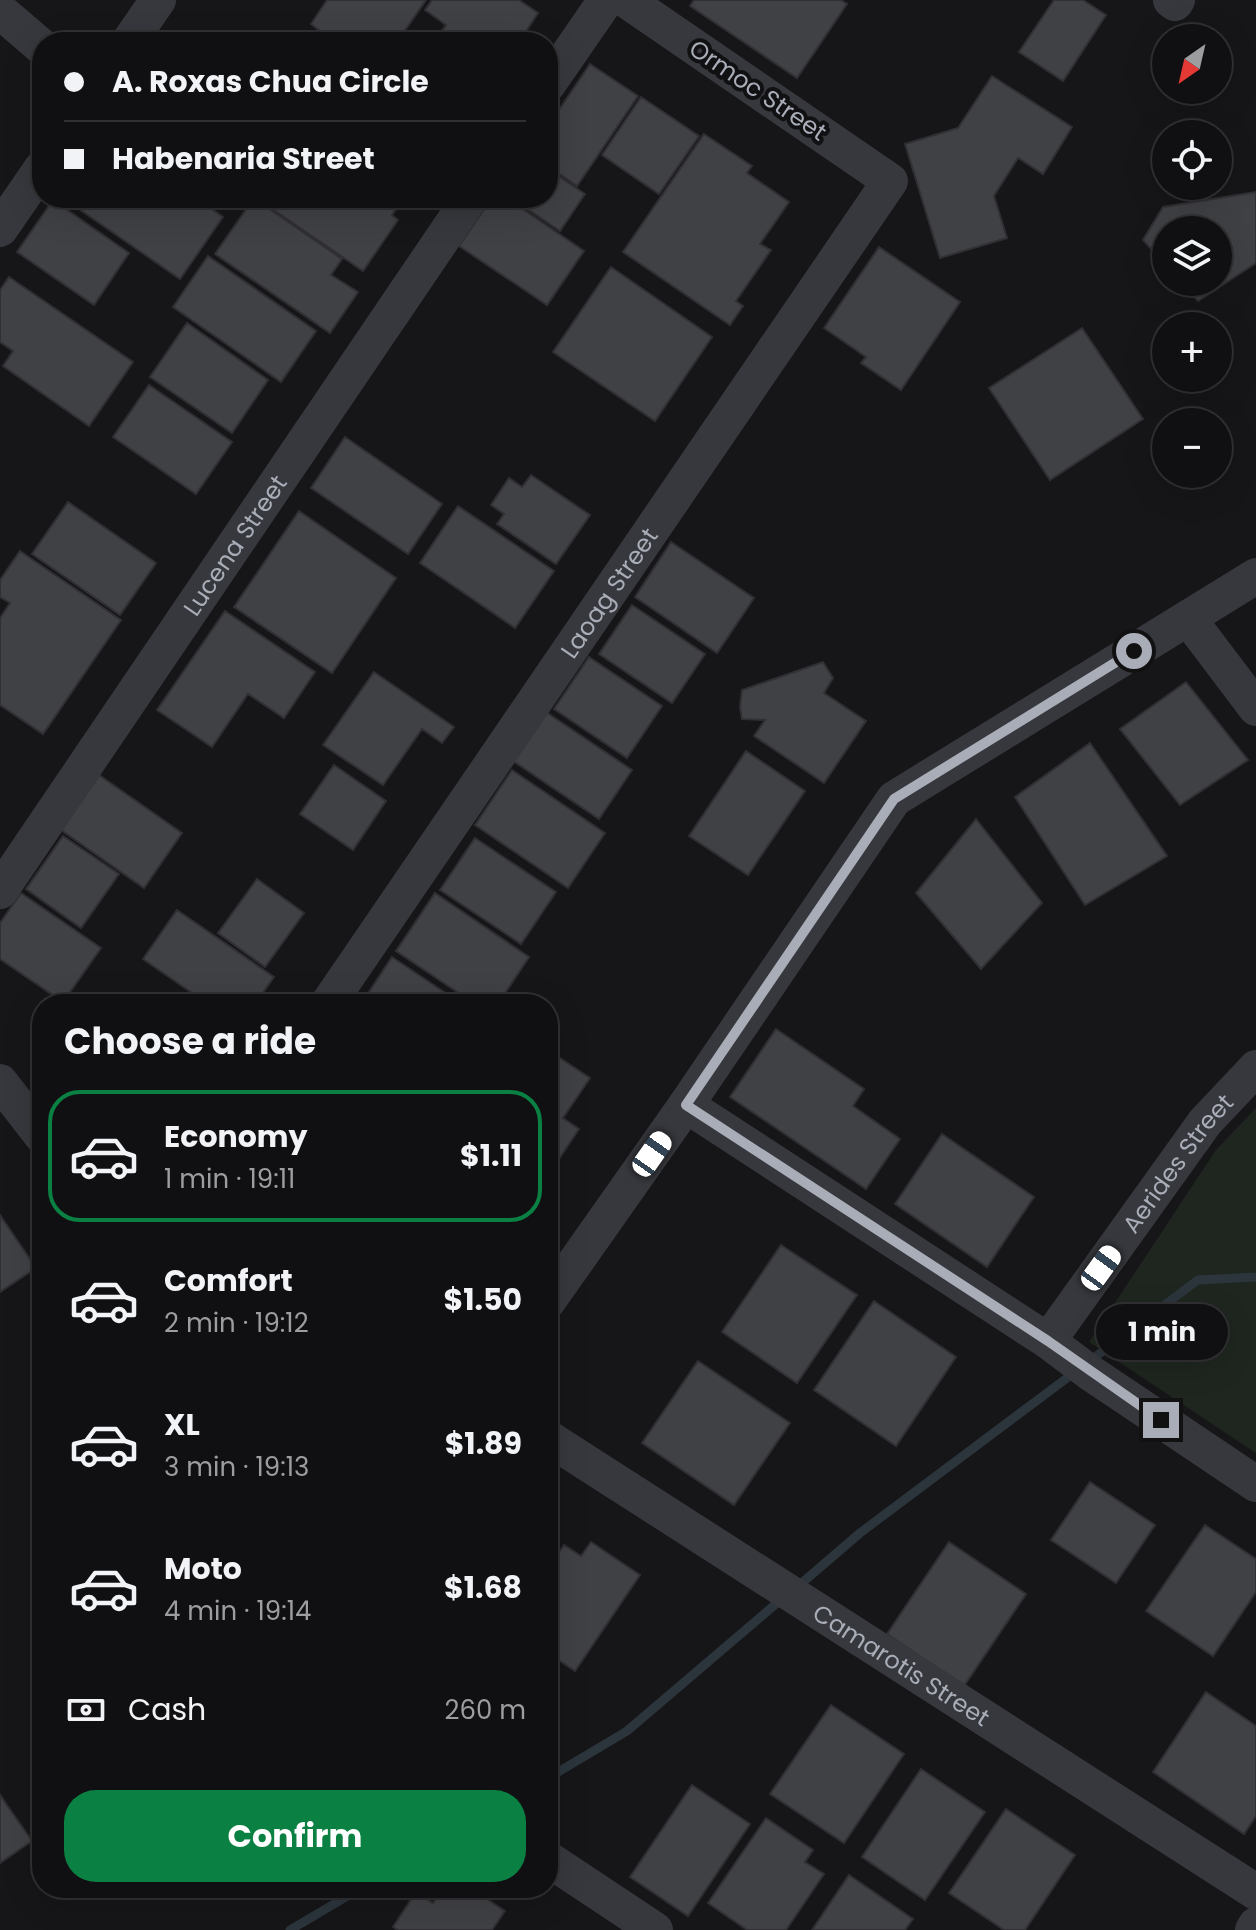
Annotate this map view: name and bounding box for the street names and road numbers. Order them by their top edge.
street label: Ormoc Street [683,32,833,148]
street label: Lucena Street [175,468,294,622]
street label: Laoag Street [553,521,665,664]
street label: Aerides Street [1114,1086,1240,1239]
street label: Camarotis Street [807,1596,996,1734]

